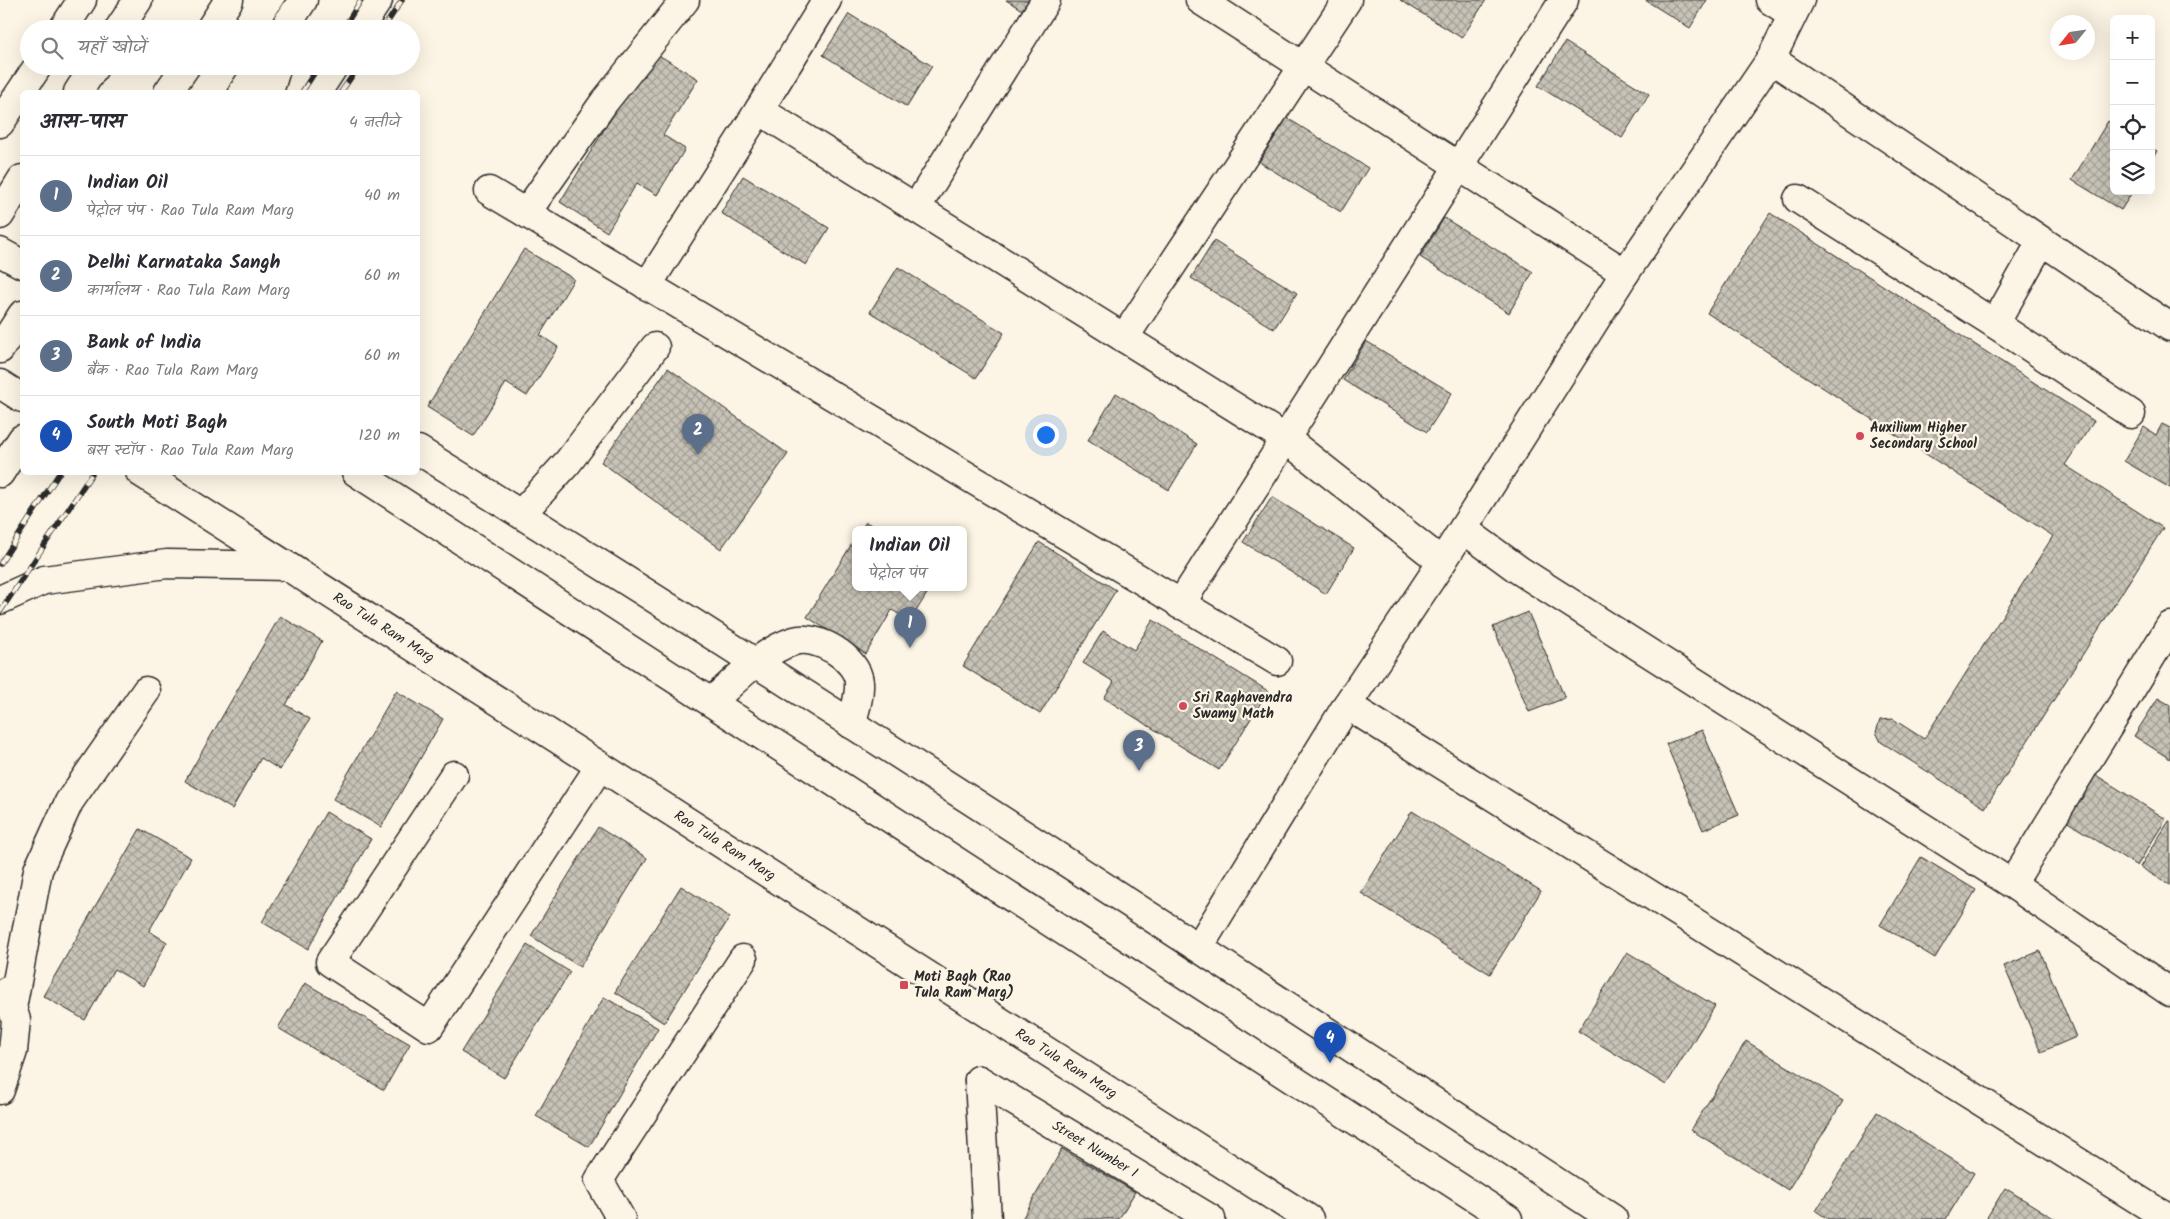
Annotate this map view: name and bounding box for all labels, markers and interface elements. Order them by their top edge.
north arrow [2050,15,2095,60]
map controls [2110,15,2155,195]
button: + [2110,15,2155,60]
search box [20,20,420,75]
text: यहाँ खोजें [78,33,147,63]
icon: search [38,34,66,62]
button: − [2110,60,2155,105]
button: locate [2110,105,2155,150]
text: आस-पास [40,106,124,139]
text: 4 नतीजे [349,110,400,135]
button: layers [2110,150,2155,195]
text: Indian Oil [87,168,168,198]
text: 1 [54,183,58,208]
text: 40 m [364,183,400,208]
text: पेट्रोल पंप · Rao Tula Ram Marg [87,198,294,223]
text: Delhi Karnataka Sangh [87,248,280,278]
text: 2 [51,263,61,288]
text: 60 m [364,263,400,288]
text: कार्यालय · Rao Tula Ram Marg [87,278,290,303]
text: Bank of India [87,328,201,358]
text: 3 [52,343,60,368]
text: 60 m [364,343,400,368]
text: बैंक · Rao Tula Ram Marg [87,358,259,383]
text: South Moti Bagh [87,408,227,438]
pin: 2 [682,414,714,455]
place label: Auxilium Higher Secondary School [1870,417,1977,455]
your location [1033,422,1059,448]
text: 4 [52,423,60,448]
text: 120 m [359,423,400,448]
marker: Auxilium Higher Secondary School [1854,430,1866,442]
text: बस स्टॉप · Rao Tula Ram Marg [87,438,294,463]
popup [852,526,967,591]
text: Indian Oil [869,531,950,561]
text: पेट्रोल पंप [869,561,926,586]
street label: Rao Tula Ram Marg [328,587,439,668]
pin: 1 [894,607,926,648]
place label: Sri Raghavendra Swamy Math [1193,687,1292,725]
marker: Sri Raghavendra Swamy Math [1177,700,1189,712]
pin: 3 [1123,730,1155,771]
street label: Rao Tula Ram Marg [670,805,780,886]
place label: Moti Bagh (Rao Tula Ram Marg) [914,966,1014,1004]
marker: Moti Bagh (Rao Tula Ram Marg) [898,979,910,991]
pin: 4 [1314,1022,1346,1063]
street label: Rao Tula Ram Marg [1011,1023,1121,1105]
street label: Street Number 1 [1048,1115,1142,1184]

